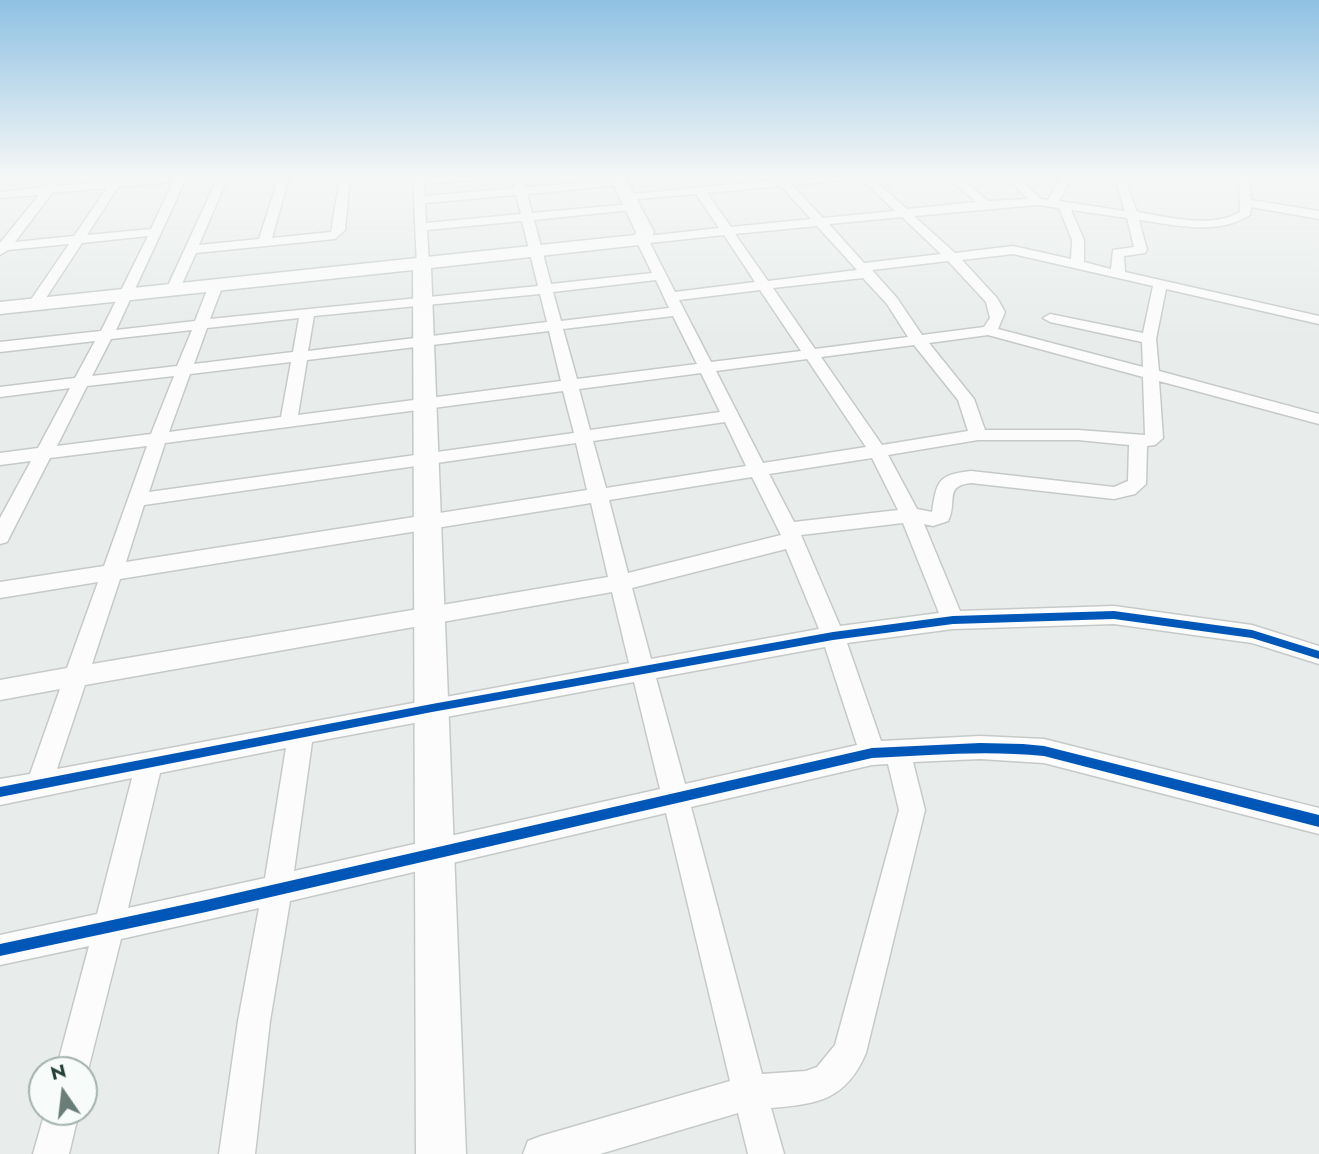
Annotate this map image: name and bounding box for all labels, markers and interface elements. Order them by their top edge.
north arrow [28,1056,98,1126]
text: N [48,1057,69,1087]

